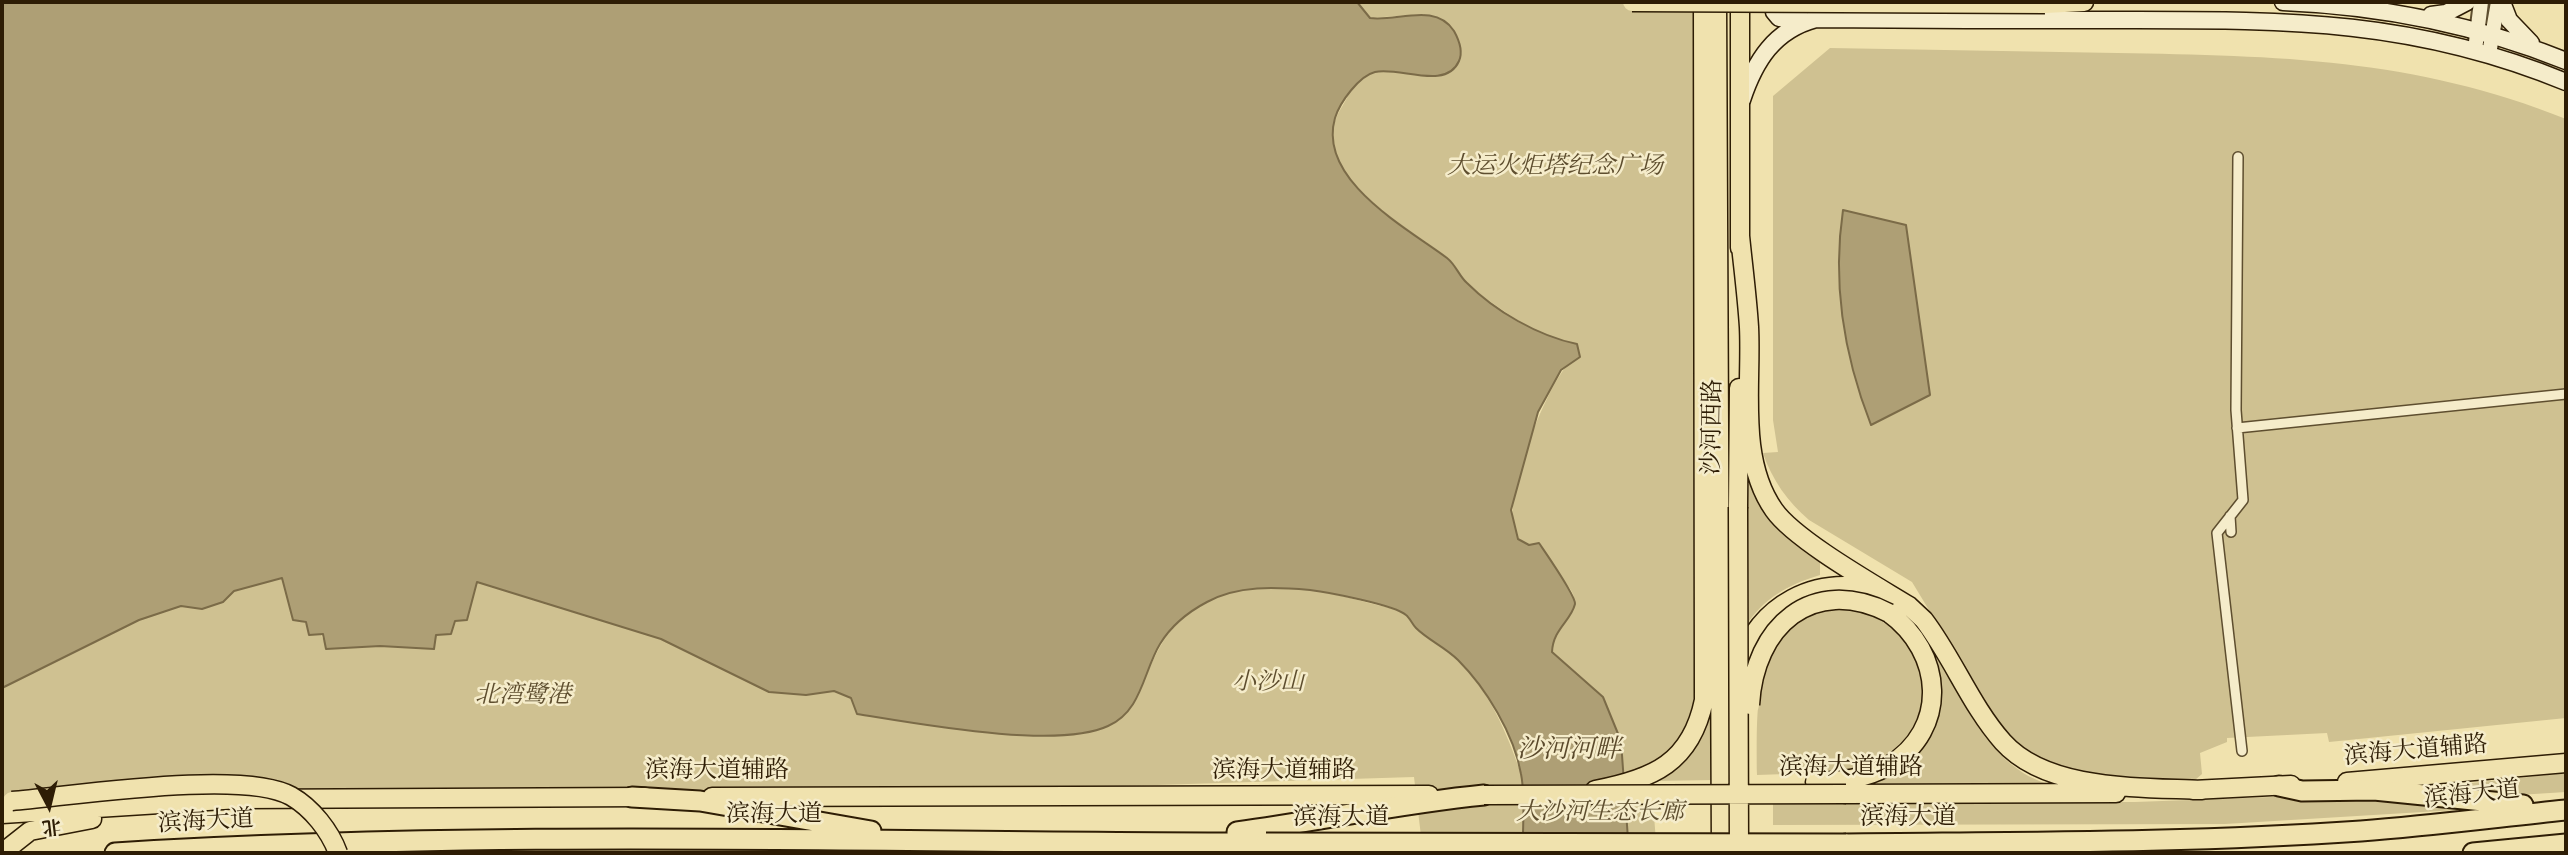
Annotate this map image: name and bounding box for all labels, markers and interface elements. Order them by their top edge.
park label: 大运火炬塔纪念广场 [1447,154,1663,182]
street label: 沙河西路 [1699,379,1729,475]
park label: 小沙山 [1232,670,1304,698]
park label: 北湾鹭港 [475,683,571,711]
street label: 滨海大道辅路 [2343,731,2489,773]
water label: 沙河河畔 [1517,735,1621,767]
street label: 滨海大道辅路 [1779,755,1923,783]
street label: 滨海大道辅路 [645,758,789,786]
street label: 滨海大道辅路 [1212,758,1356,786]
north arrow [14,771,84,841]
street label: 滨海大道 [2423,777,2521,815]
park label: 大沙河生态长廊 [1516,800,1684,828]
street label: 滨海大道 [726,802,822,830]
street label: 滨海大道 [1293,805,1389,833]
street label: 滨海大道 [1860,805,1956,833]
street label: 滨海大道 [157,806,255,840]
text: 北 [41,814,62,840]

